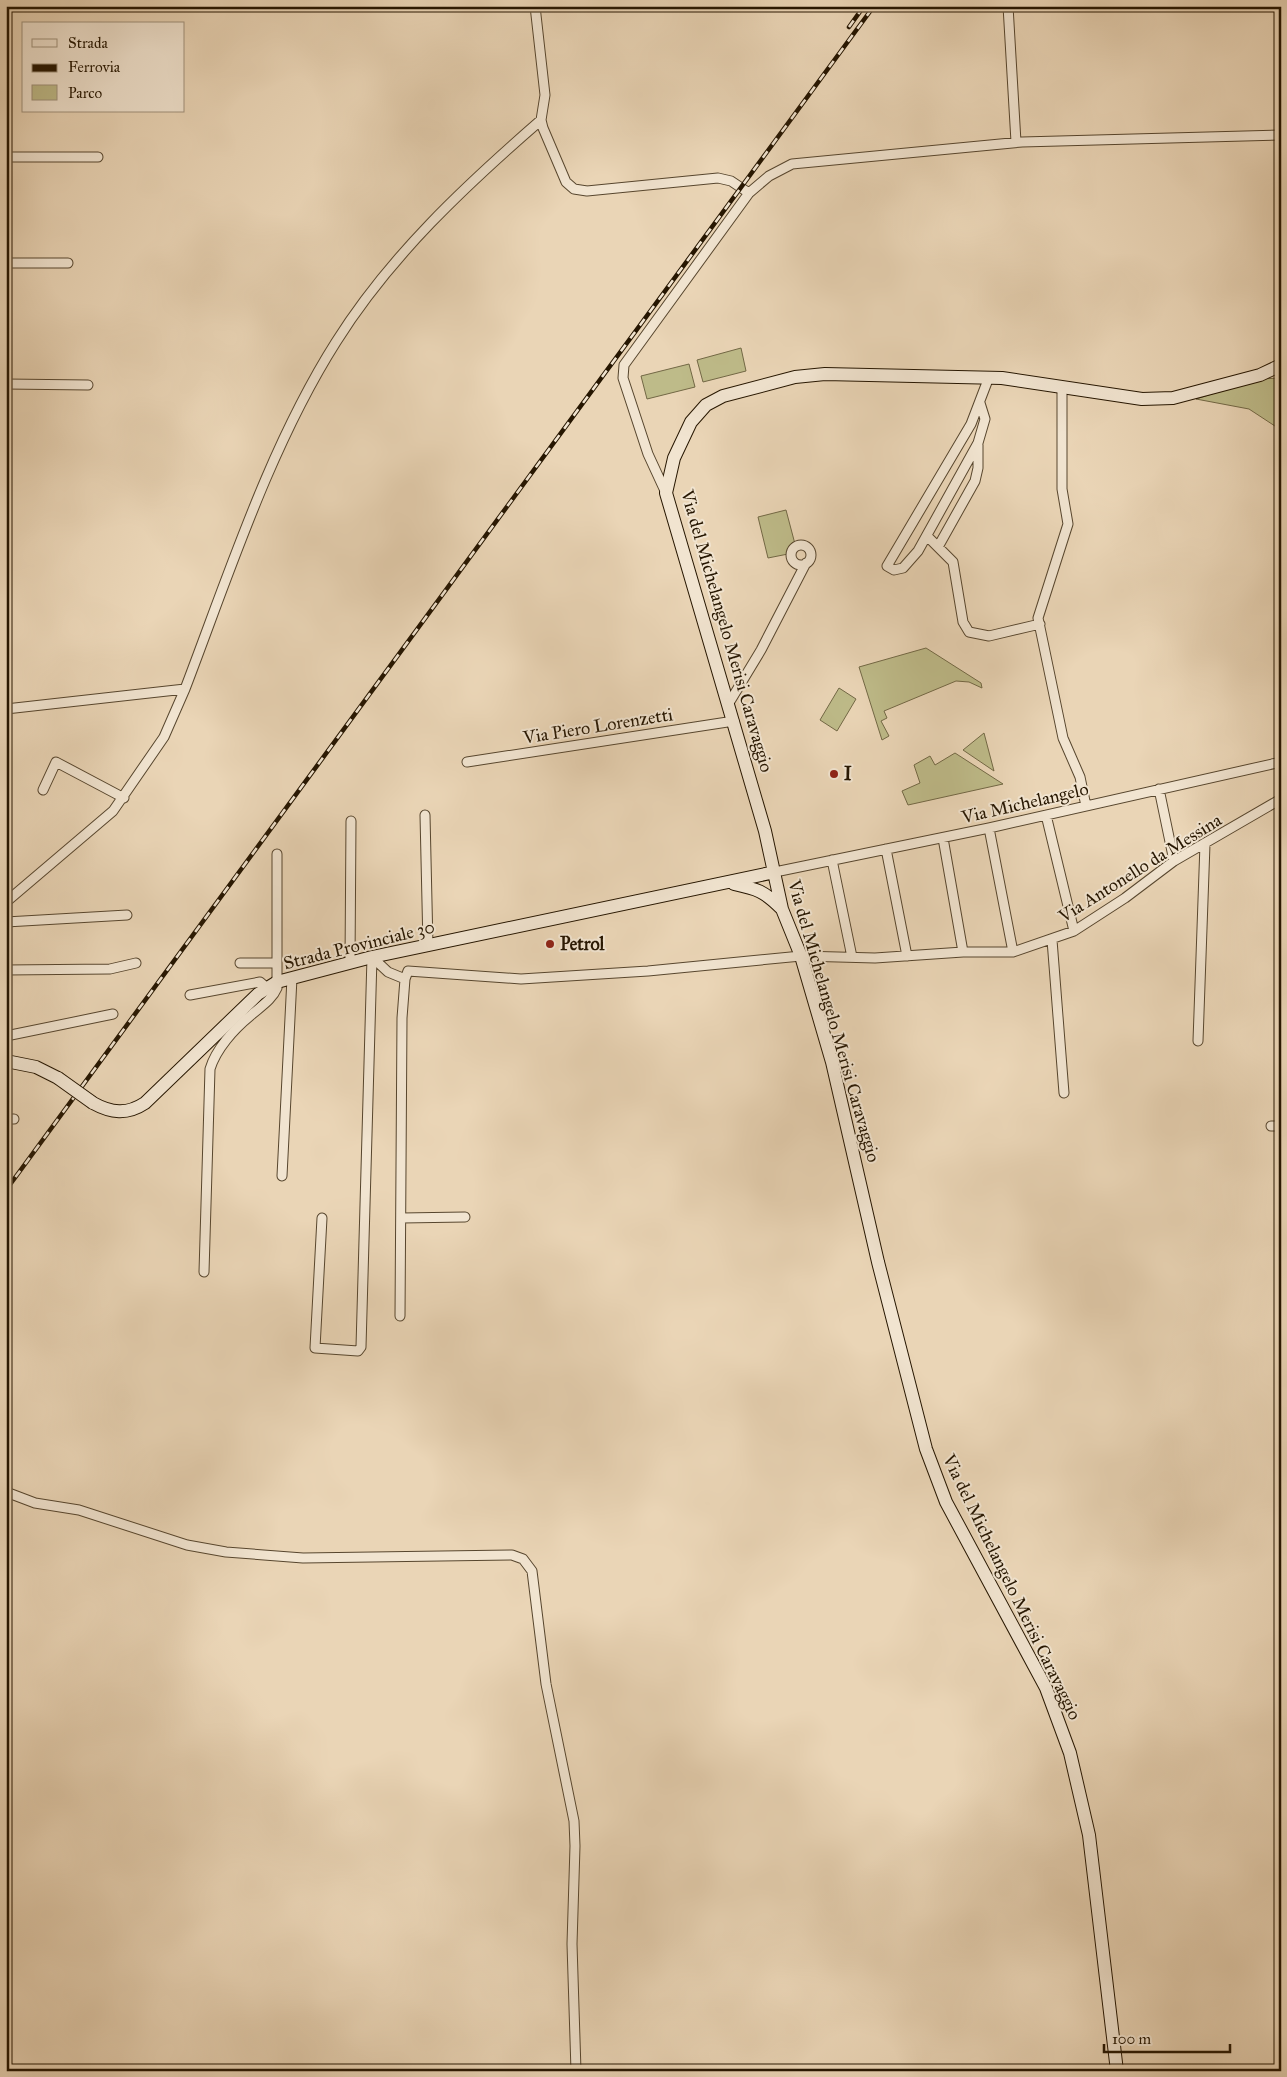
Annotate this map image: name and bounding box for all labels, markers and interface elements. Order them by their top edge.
legend [22,22,185,112]
text: Strada [68,34,108,52]
text: Ferrovia [68,58,121,76]
text: Parco [68,84,103,102]
street label: Via del Michelangelo Merisi Caravaggio [675,486,778,775]
street label: Via Piero Lorenzetti [521,703,674,749]
place label: I [844,763,852,785]
marker: I [828,768,840,780]
street label: Via Michelangelo [958,778,1091,829]
street label: Via Antonello da Messina [1054,809,1226,928]
street label: Via del Michelangelo Merisi Caravaggio [782,876,885,1165]
street label: Strada Provinciale 30 [281,916,437,974]
place label: Petrol [560,933,606,955]
marker: Petrol [544,938,556,950]
street label: Via del Michelangelo Merisi Caravaggio [937,1450,1086,1724]
scale bar [1104,2022,1231,2054]
text: 100 m [1112,2030,1152,2048]

